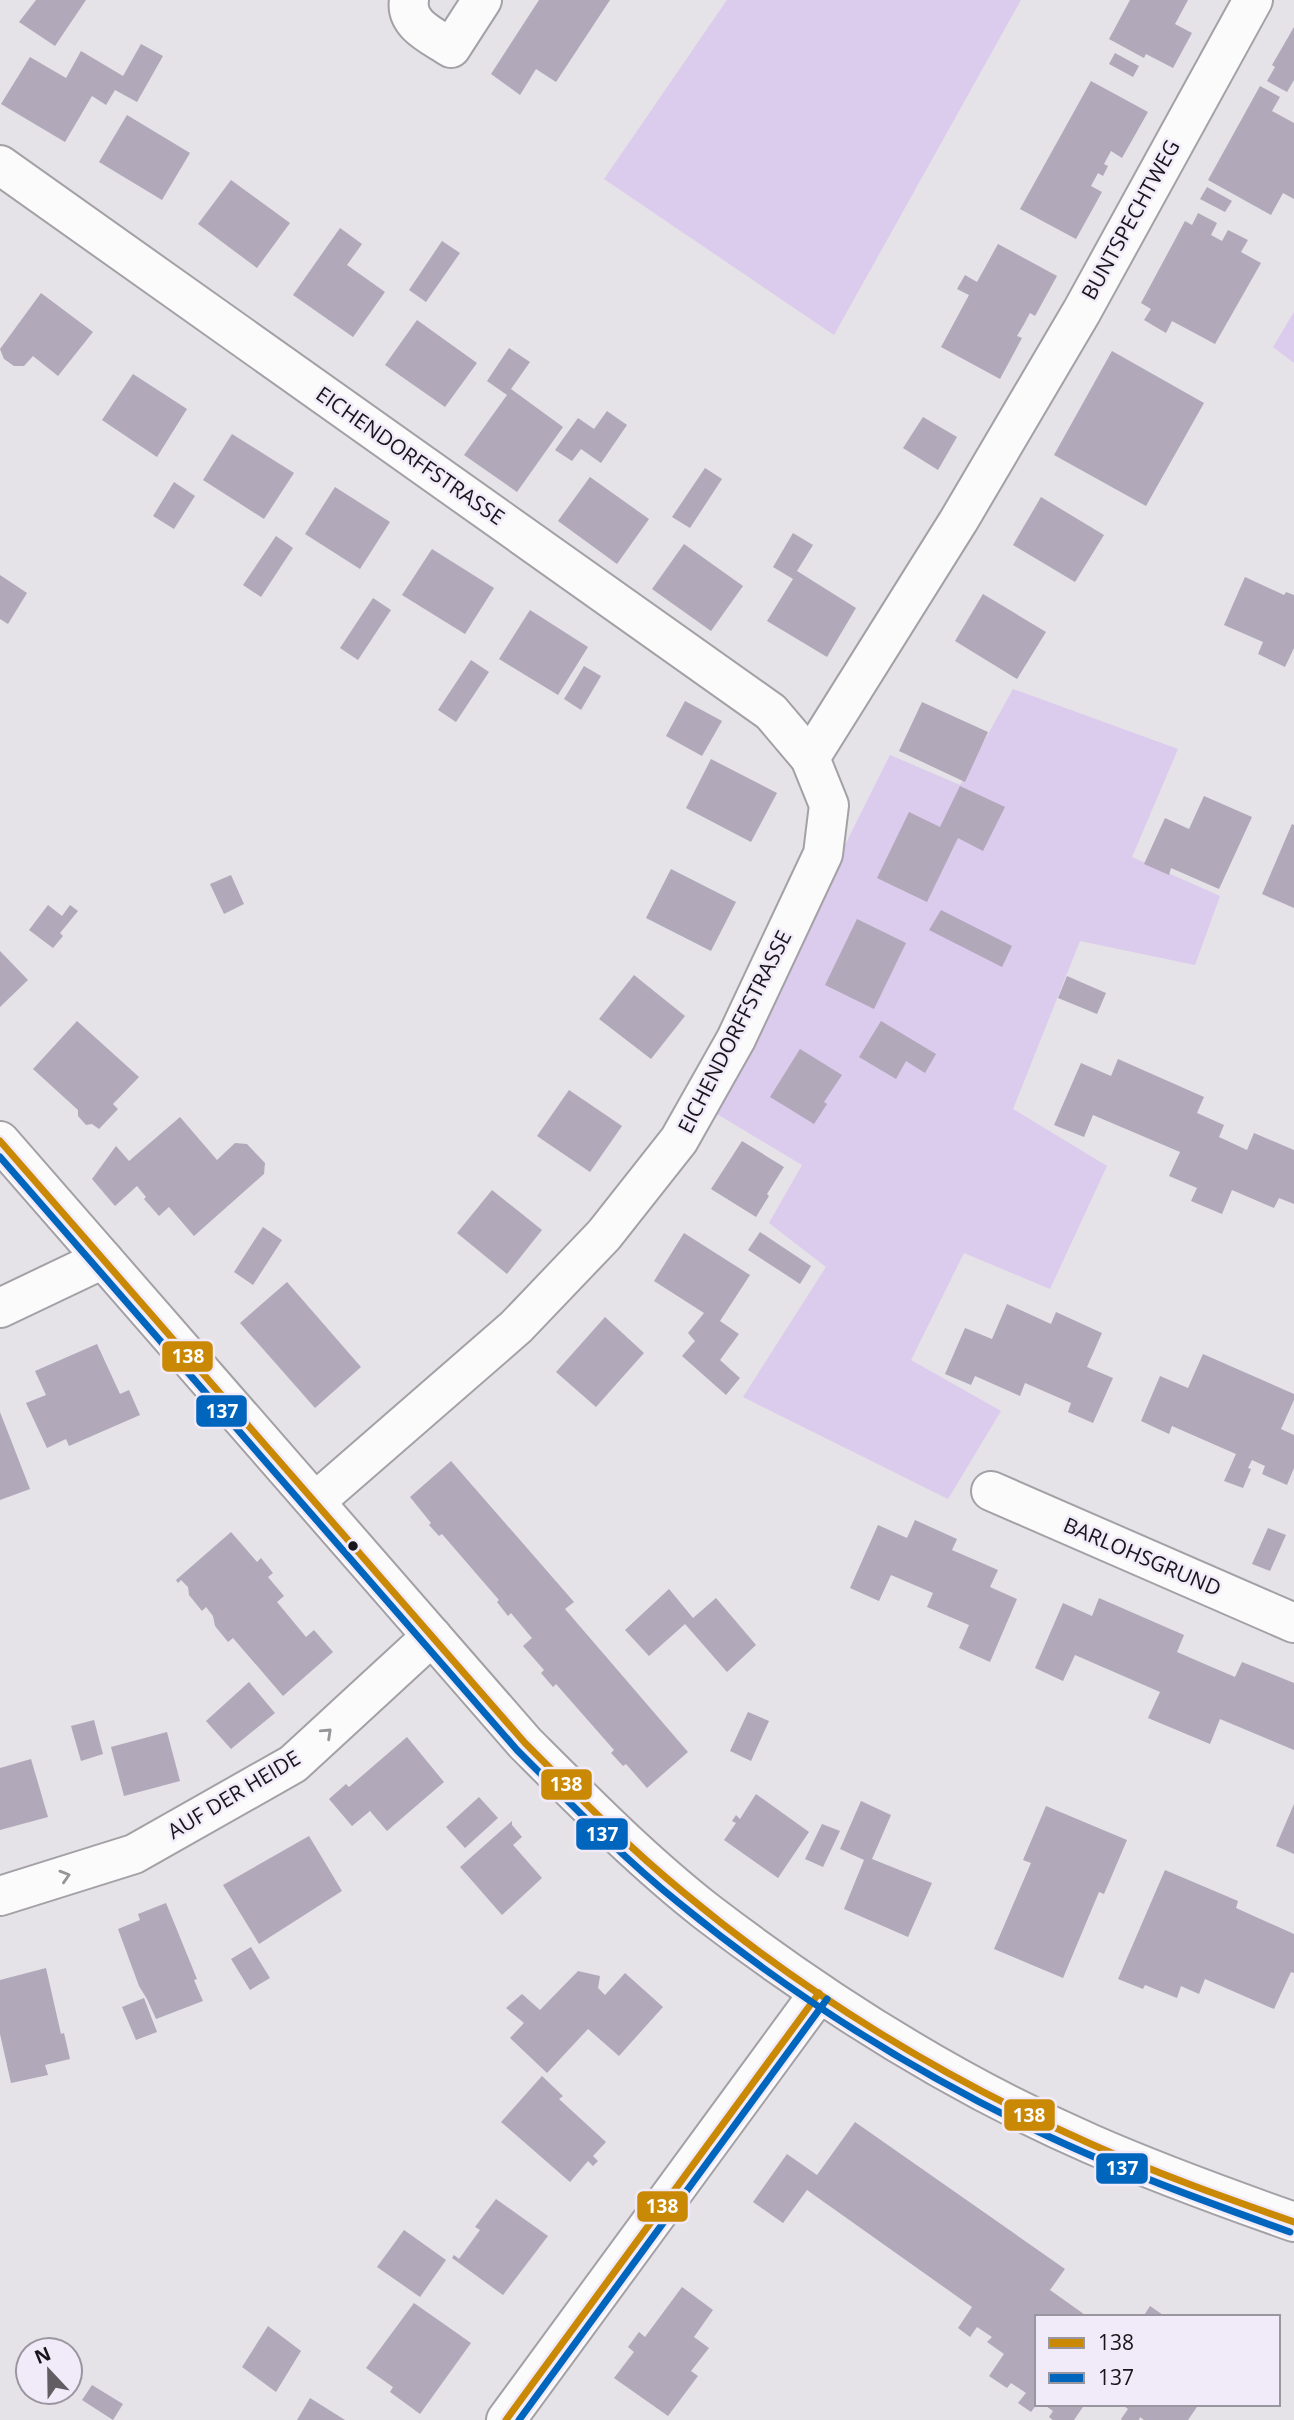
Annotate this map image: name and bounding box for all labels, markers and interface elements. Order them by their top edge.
street label: BUNTSPECHTWEG [1075,135,1186,304]
street label: EICHENDORFFSTRASSE [311,379,510,531]
street label: EICHENDORFFSTRASSE [671,925,797,1138]
line badge: 138 [161,1340,214,1373]
text: 138 [172,1343,204,1369]
line badge: 137 [195,1394,248,1428]
text: 137 [206,1398,238,1424]
street label: BARLOHSGRUND [1059,1510,1225,1602]
unlabelled marker [346,1539,360,1553]
one-way arrow [319,1729,332,1741]
street label: AUF DER HEIDE [162,1743,305,1845]
line badge: 138 [540,1768,593,1801]
text: 138 [550,1771,582,1797]
line badge: 137 [575,1817,629,1851]
text: 137 [586,1821,618,1847]
one-way arrow [59,1869,71,1884]
line badge: 138 [1003,2098,1056,2132]
text: 138 [1013,2102,1045,2128]
line badge: 137 [1095,2152,1149,2185]
text: 137 [1106,2155,1138,2181]
line badge: 138 [636,2190,689,2223]
text: 138 [646,2193,678,2219]
legend [1035,2315,1280,2406]
text: 138 [1098,2328,1134,2356]
north arrow [14,2336,84,2406]
text: N [31,2340,55,2370]
text: 137 [1098,2363,1134,2391]

